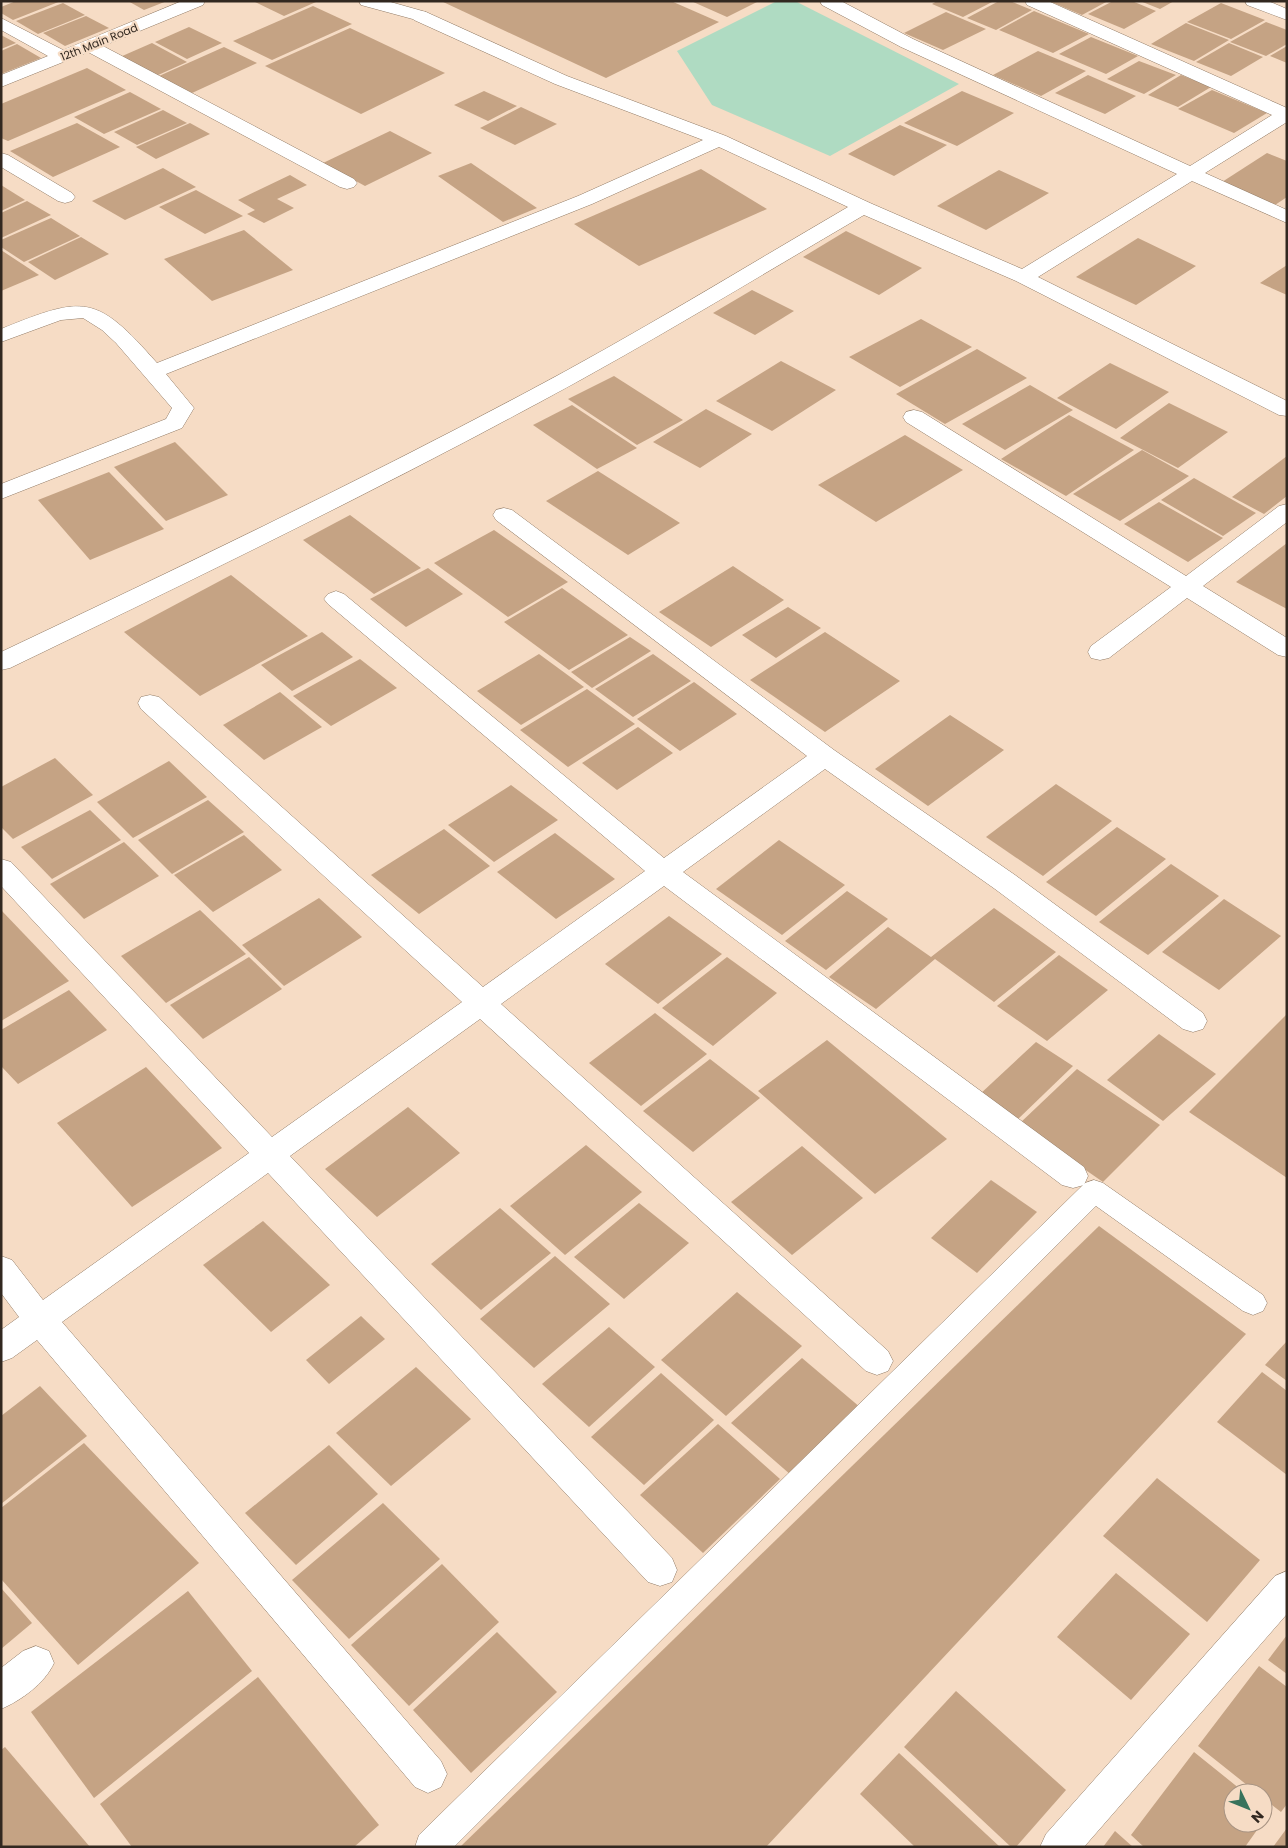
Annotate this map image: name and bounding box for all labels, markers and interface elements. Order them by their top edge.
street label: 12th Main Road [58,19,140,65]
north arrow [1223,1783,1273,1833]
text: N [1247,1806,1268,1828]

